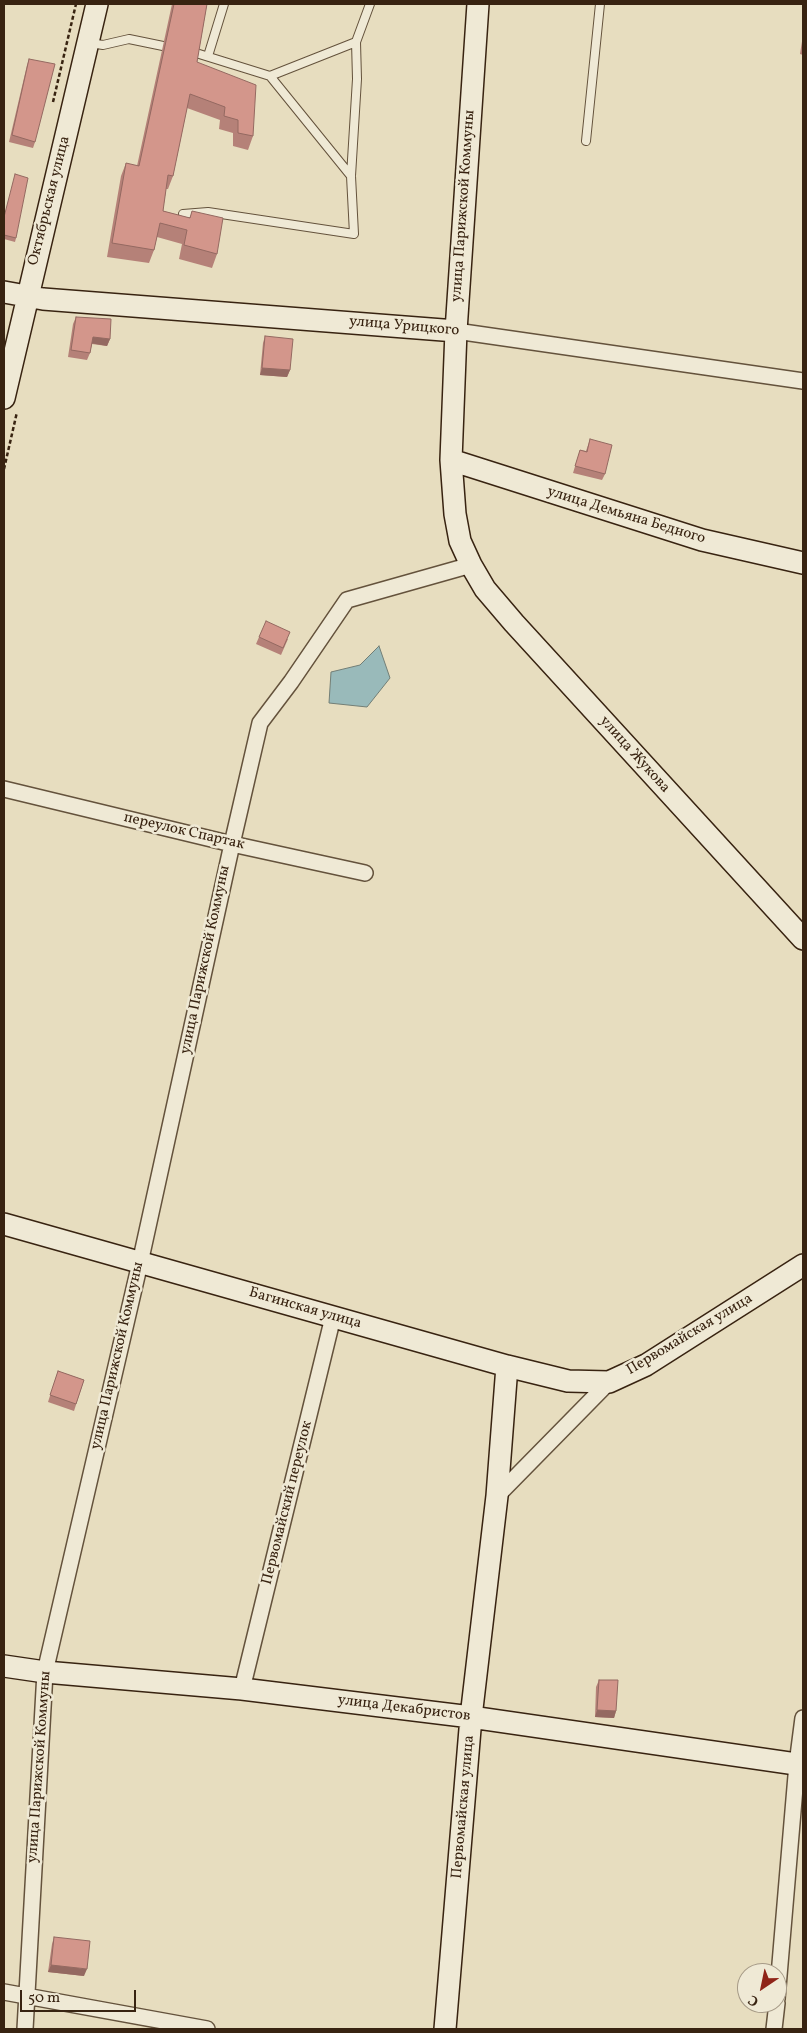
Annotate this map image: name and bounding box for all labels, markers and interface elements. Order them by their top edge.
street label: улица Парижской Коммуны [448,109,480,303]
street label: Октябрьская улица [25,134,75,268]
street label: улица Урицкого [348,313,460,341]
street label: улица Демьяна Бедного [545,483,707,549]
street label: улица Жукова [595,713,673,797]
street label: переулок Спартак [122,809,246,855]
street label: улица Парижской Коммуны [177,864,235,1056]
street label: улица Парижской Коммуны [88,1260,148,1452]
street label: Багинская улица [247,1284,363,1334]
street label: Первомайская улица [624,1290,756,1380]
street label: Первомайский переулок [259,1419,317,1587]
street label: улица Парижской Коммуны [24,1670,56,1864]
street label: улица Декабристов [337,1692,471,1726]
street label: Первомайская улица [449,1735,479,1879]
north arrow [737,1963,787,2013]
scale bar [22,1980,139,2012]
text: 50 m [28,1988,60,2009]
text: С [745,1990,763,2010]

